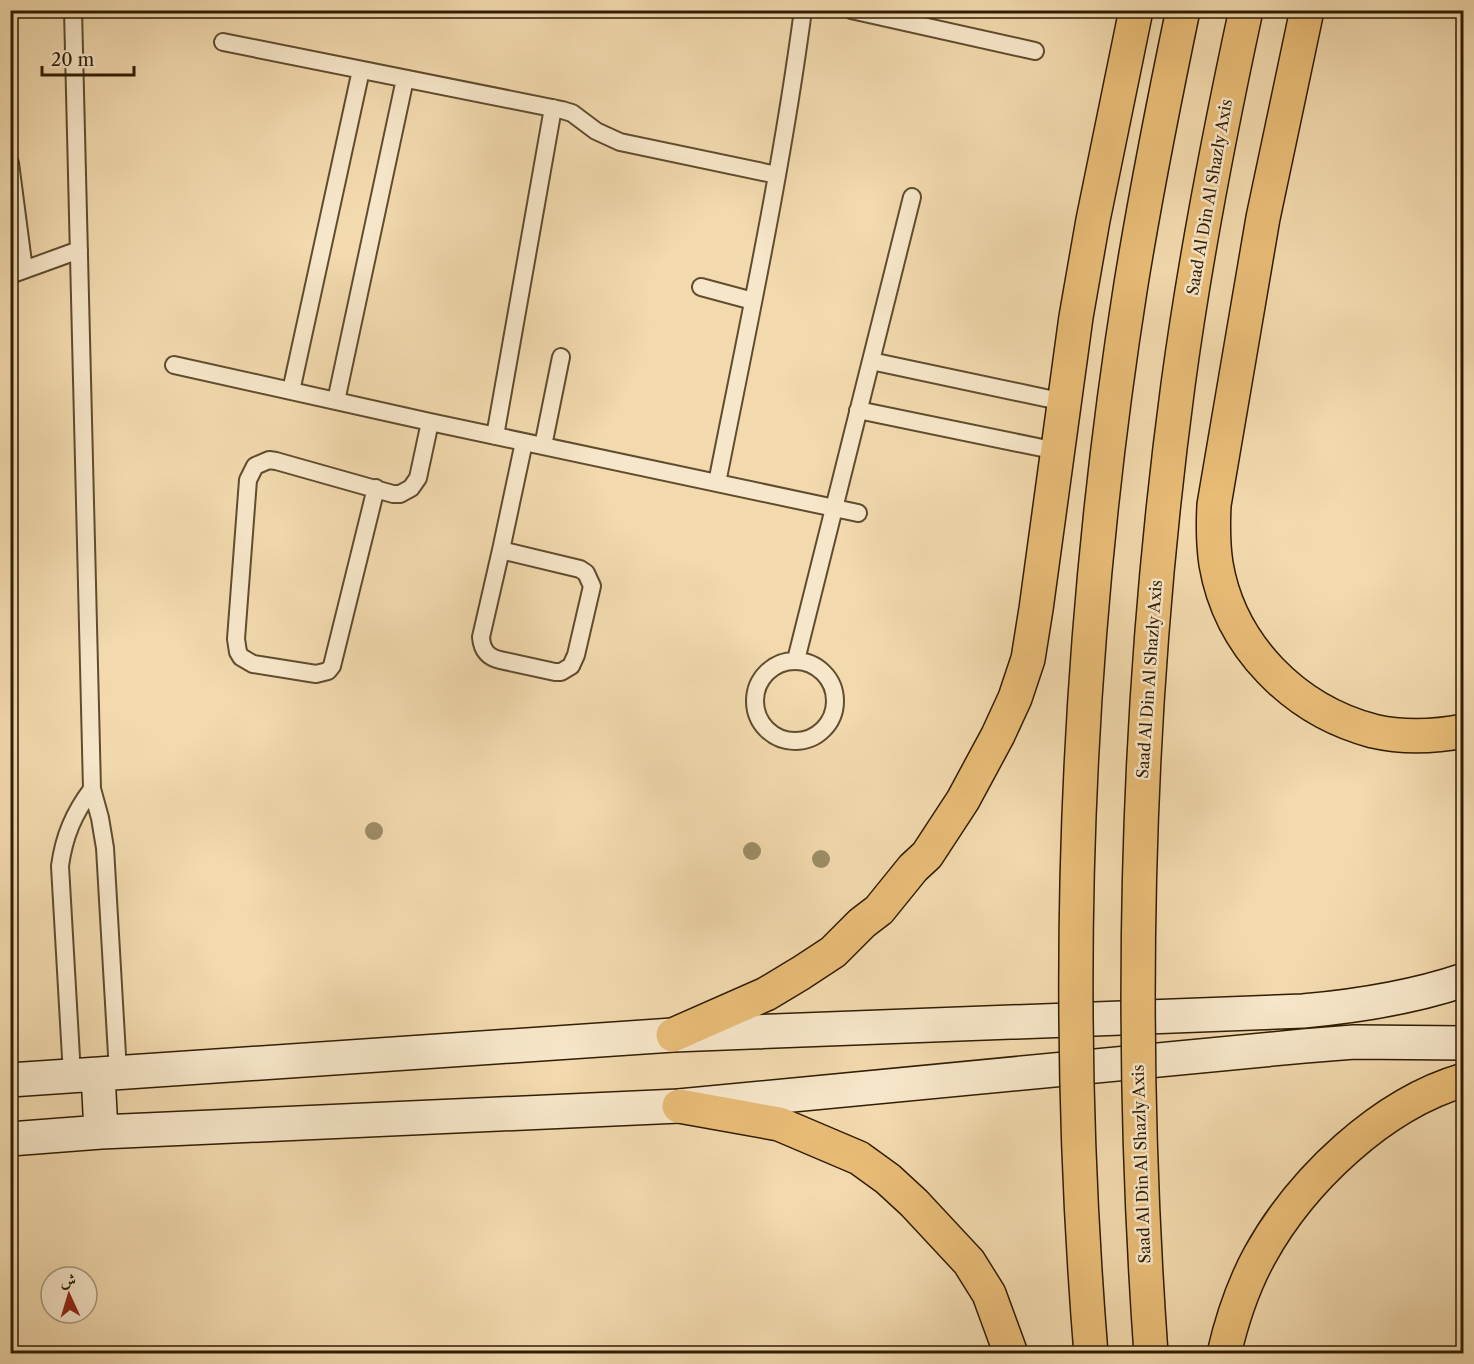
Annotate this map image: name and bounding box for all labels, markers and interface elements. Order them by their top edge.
scale bar [42,39,134,77]
text: 20 m [51,49,95,71]
street label: Saad Al Din Al Shazly Axis [1182,97,1236,297]
street label: Saad Al Din Al Shazly Axis [1132,579,1166,779]
street label: Saad Al Din Al Shazly Axis [1128,1064,1154,1264]
north arrow [39,1265,99,1325]
text: ش [59,1270,77,1291]

